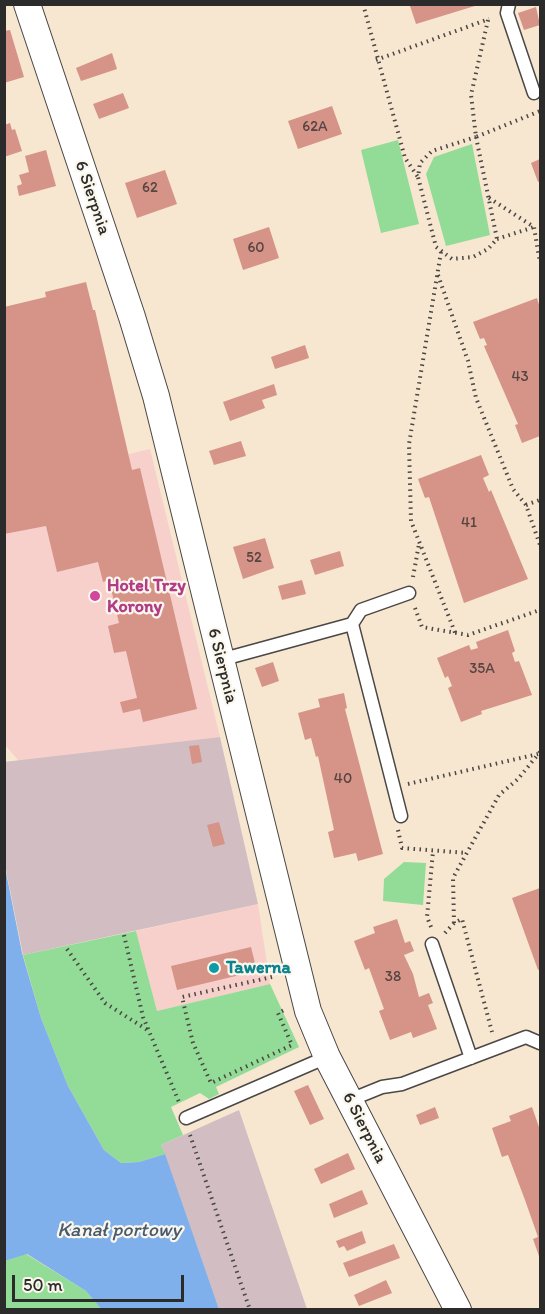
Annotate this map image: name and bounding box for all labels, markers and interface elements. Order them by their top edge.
house number: 62A [302,118,328,136]
street label: 6 Sierpnia [69,158,115,238]
house number: 62 [142,179,158,197]
house number: 60 [247,239,265,257]
house number: 43 [511,368,529,386]
house number: 41 [461,514,477,532]
house number: 52 [246,549,262,567]
place label: Hotel Trzy Korony [107,575,186,618]
marker: Hotel Trzy Korony [88,589,102,603]
street label: 6 Sierpnia [202,626,242,706]
house number: 35A [469,660,495,678]
house number: 40 [334,770,352,788]
place label: Tawerna [226,957,291,979]
marker: Tawerna [207,961,221,975]
house number: 38 [385,968,401,986]
street label: 6 Sierpnia [337,1089,391,1167]
water label: Kanał portowy [57,1219,181,1243]
scale bar [15,1263,188,1301]
text: 50 m [23,1274,63,1296]

